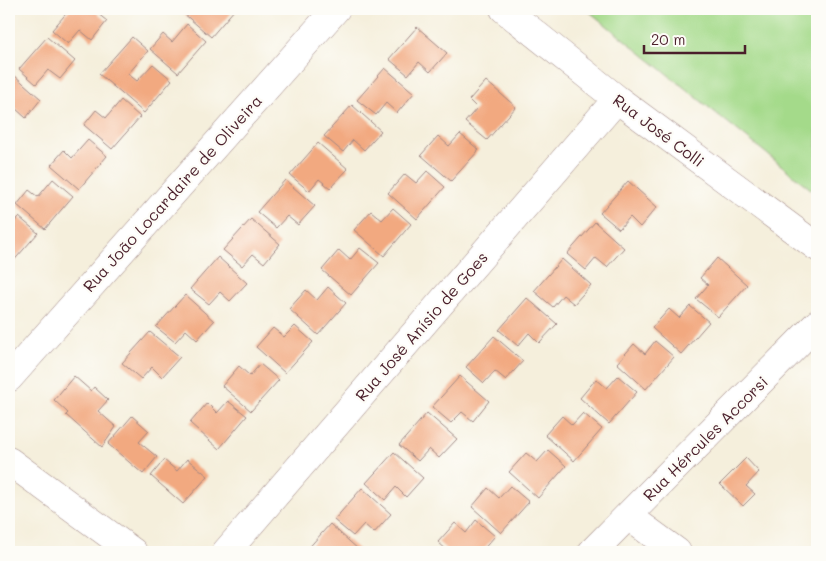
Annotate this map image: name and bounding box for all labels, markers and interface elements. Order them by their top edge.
scale bar [644,22,745,54]
text: 20 m [651,29,685,49]
street label: Rua José Colli [609,89,709,171]
street label: Rua João Locardaire de Oliveira [78,90,266,296]
street label: Rua José Anísio de Goes [350,247,492,405]
street label: Rua Hércules Accorsi [638,371,772,505]

